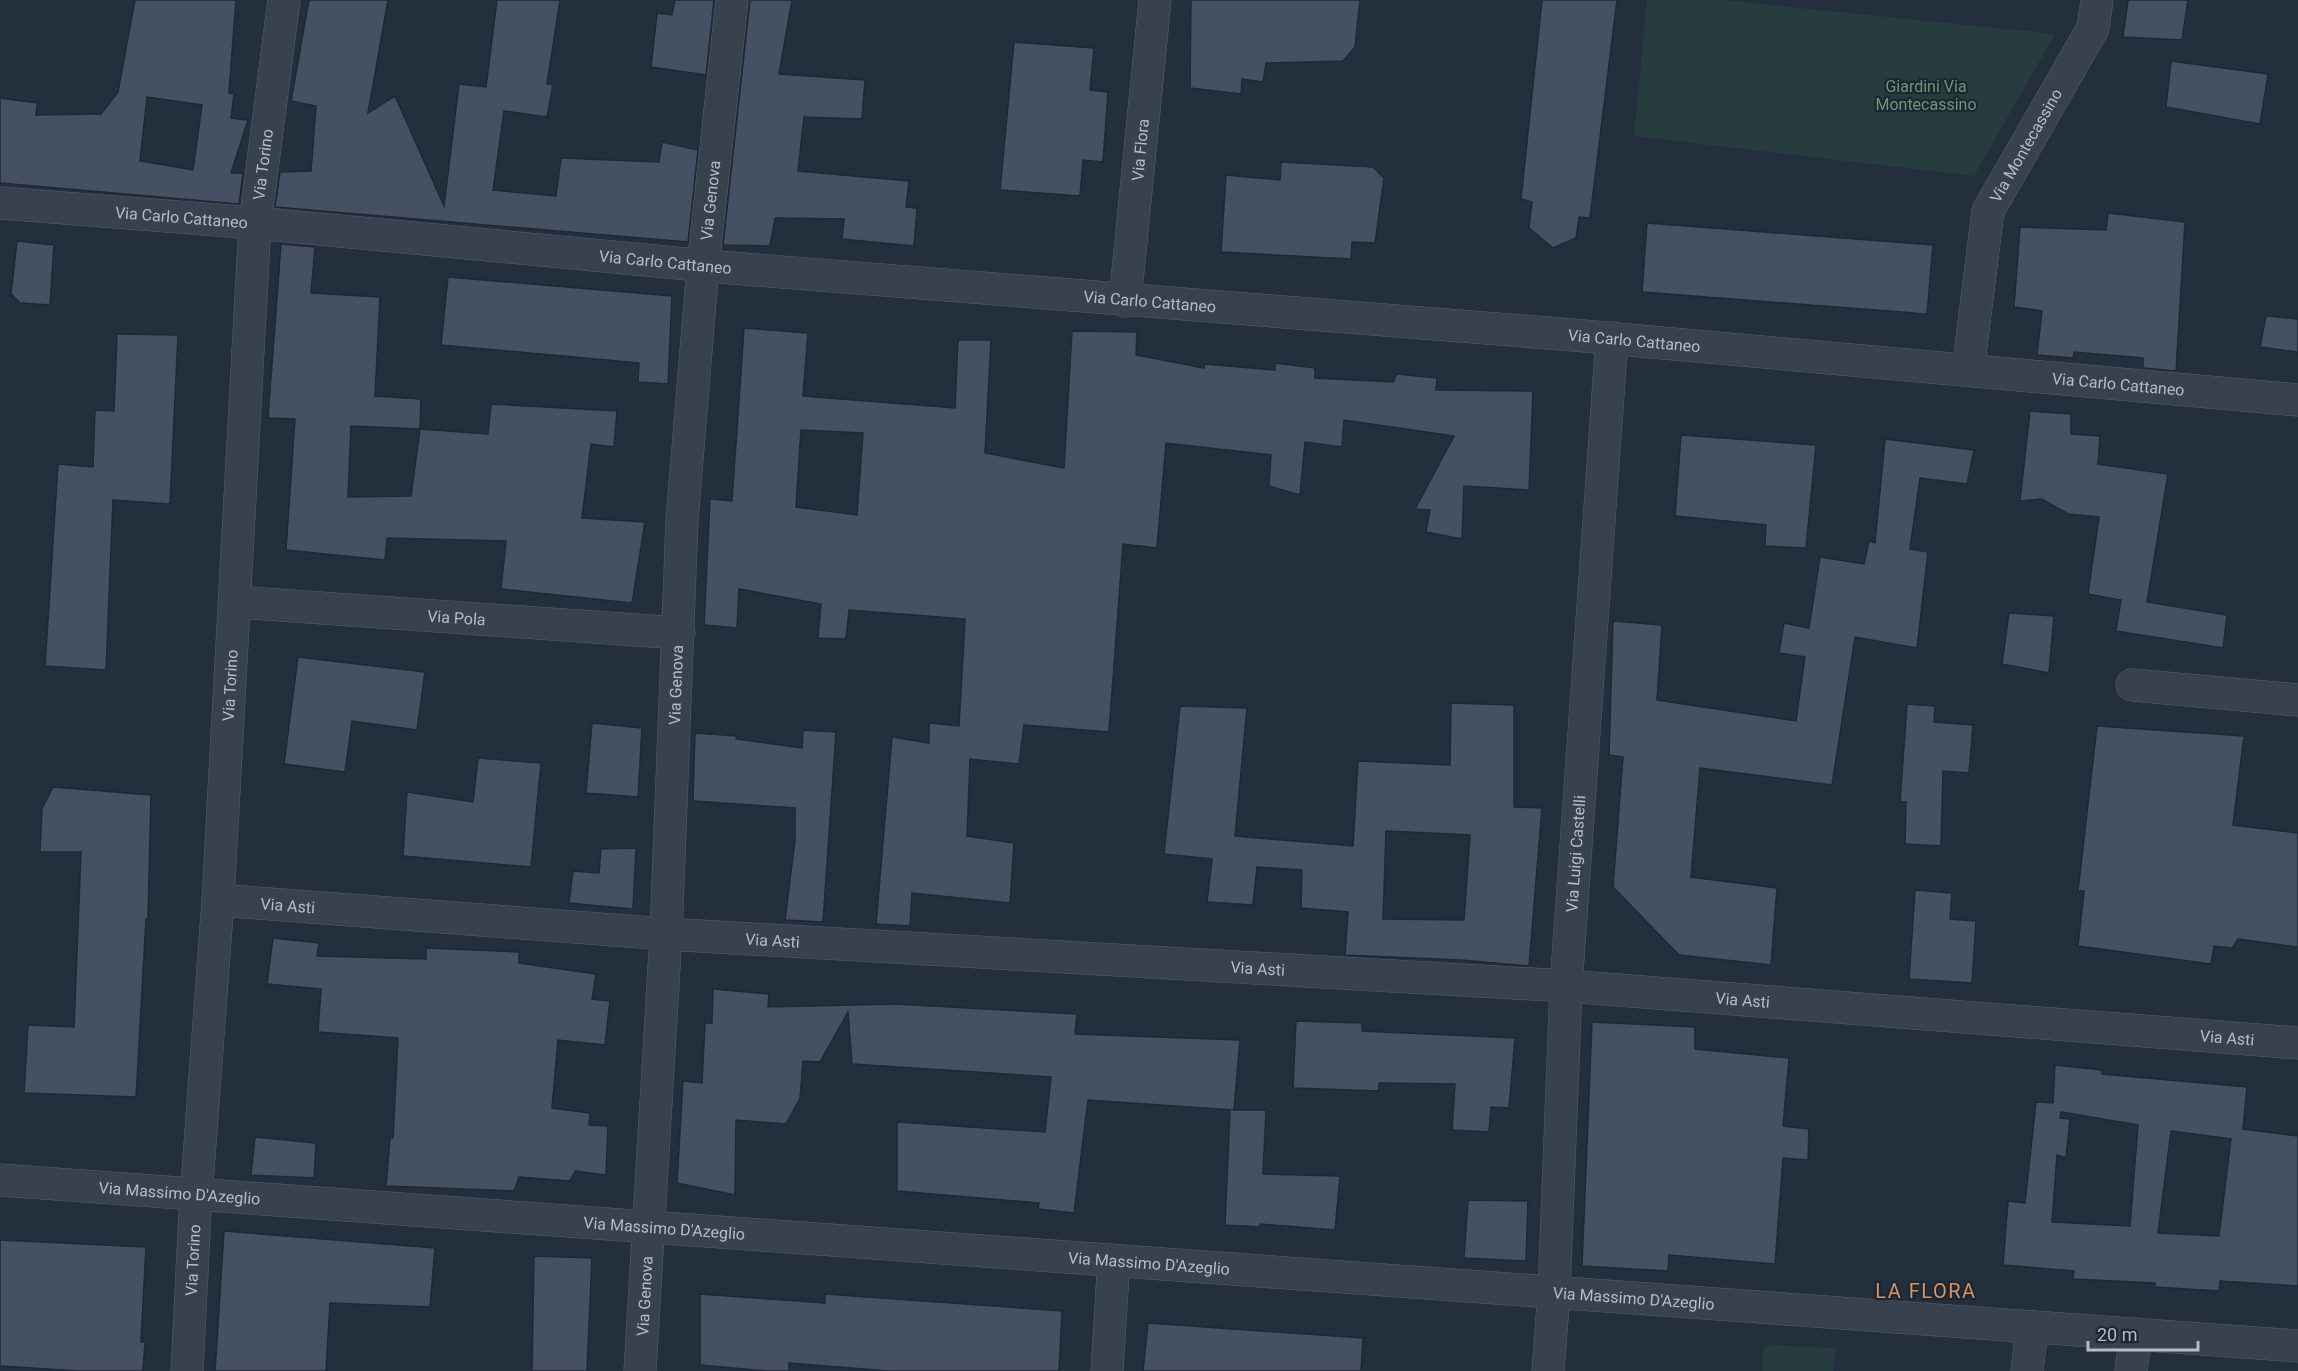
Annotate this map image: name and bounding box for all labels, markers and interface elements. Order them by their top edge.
park label: Giardini Via Montecassino [1875,77,1977,114]
street label: Via Montecassino [1986,85,2066,206]
street label: Via Flora [1128,118,1153,182]
street label: Via Torino [249,128,277,201]
street label: Via Genova [697,159,724,241]
street label: Via Carlo Cattaneo [114,203,248,232]
street label: Via Carlo Cattaneo [598,247,732,278]
street label: Via Carlo Cattaneo [1083,287,1217,317]
street label: Via Carlo Cattaneo [1567,326,1701,356]
street label: Via Carlo Cattaneo [2051,369,2185,400]
street label: Via Pola [427,606,486,629]
street label: Via Genova [665,644,687,725]
street label: Via Torino [219,649,242,722]
street label: Via Luigi Castelli [1562,795,1590,913]
street label: Via Asti [260,894,316,917]
street label: Via Asti [745,930,800,952]
street label: Via Asti [1230,958,1285,980]
street label: Via Asti [1715,989,1771,1012]
street label: Via Asti [2199,1026,2255,1050]
street label: Via Massimo D'Azeglio [98,1178,261,1209]
street label: Via Massimo D'Azeglio [583,1213,746,1244]
street label: Via Torino [182,1224,204,1296]
street label: Via Massimo D'Azeglio [1067,1248,1230,1279]
street label: Via Genova [633,1255,657,1337]
district label: LA FLORA [1875,1279,1977,1303]
street label: Via Massimo D'Azeglio [1552,1283,1715,1314]
scale bar [2088,1314,2198,1352]
text: 20 m [2097,1324,2137,1345]

